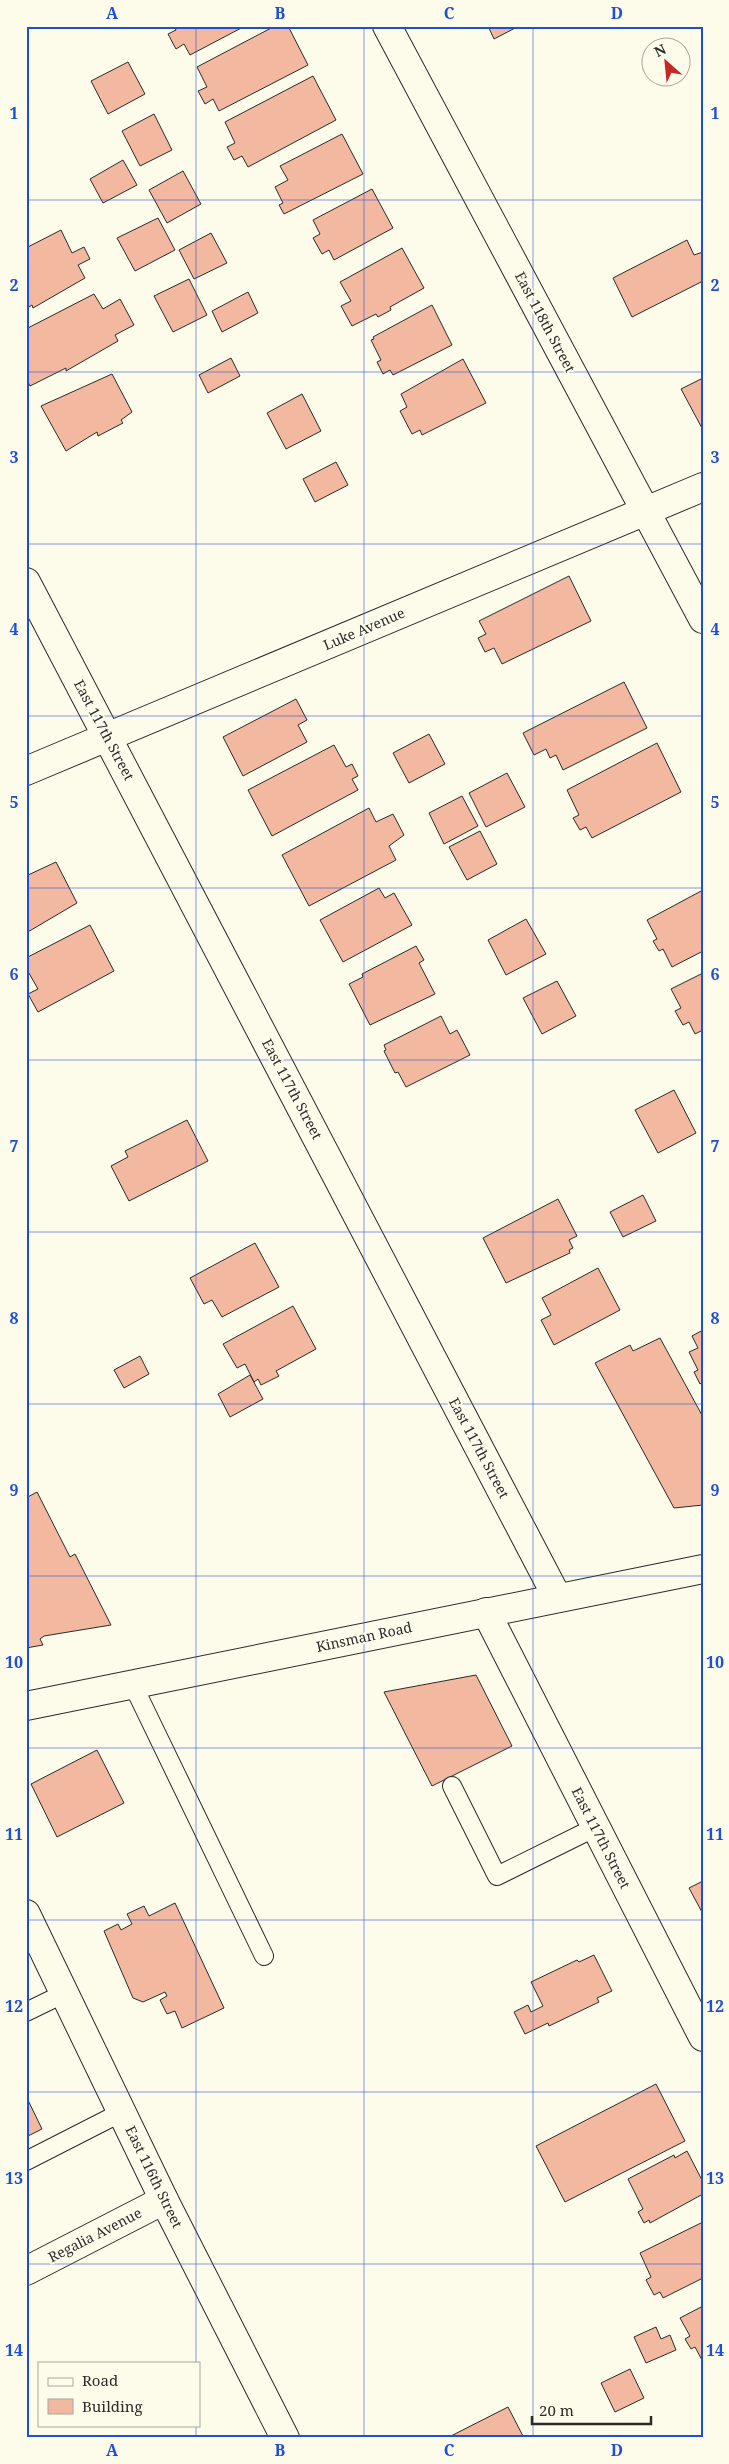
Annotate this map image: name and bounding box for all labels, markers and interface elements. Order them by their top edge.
text: A [106,2,119,24]
text: B [275,2,286,24]
text: C [444,2,455,24]
text: D [611,2,623,24]
north arrow [642,38,692,88]
text: N [651,39,669,61]
text: 1 [9,102,19,124]
text: 1 [710,102,720,124]
street label: East 118th Street [511,268,580,375]
text: 2 [9,274,19,296]
text: 2 [710,274,720,296]
text: 3 [9,446,19,468]
text: 3 [710,446,720,468]
street label: Luke Avenue [320,603,407,654]
text: 4 [9,618,19,640]
text: 4 [710,618,720,640]
street label: East 117th Street [70,676,139,783]
text: 5 [9,791,19,813]
text: 5 [710,791,720,813]
text: 6 [9,963,19,985]
text: 6 [710,963,720,985]
street label: East 117th Street [258,1035,327,1142]
text: 7 [9,1135,19,1157]
text: 7 [710,1135,720,1157]
text: 8 [9,1307,19,1329]
text: 8 [710,1307,720,1329]
street label: East 117th Street [445,1394,514,1501]
text: 9 [9,1479,19,1501]
text: 9 [710,1479,720,1501]
street label: Kinsman Road [314,1617,414,1656]
text: 10 [5,1651,23,1673]
text: 10 [706,1651,724,1673]
street label: East 117th Street [568,1784,635,1892]
text: 11 [5,1823,23,1845]
text: 11 [706,1823,724,1845]
text: 12 [5,1995,23,2017]
text: 12 [706,1995,724,2017]
street label: East 116th Street [121,2123,187,2231]
text: 13 [5,2167,23,2189]
text: 13 [706,2167,724,2189]
street label: Regalia Avenue [45,2203,145,2266]
text: 14 [5,2339,23,2361]
text: 14 [706,2339,724,2361]
legend [38,2362,200,2426]
text: Road [82,2370,118,2390]
scale bar [532,2394,650,2426]
text: Building [82,2396,143,2416]
text: 20 m [539,2400,574,2420]
text: A [106,2439,119,2461]
text: B [275,2439,286,2461]
text: C [444,2439,455,2461]
text: D [611,2439,623,2461]

